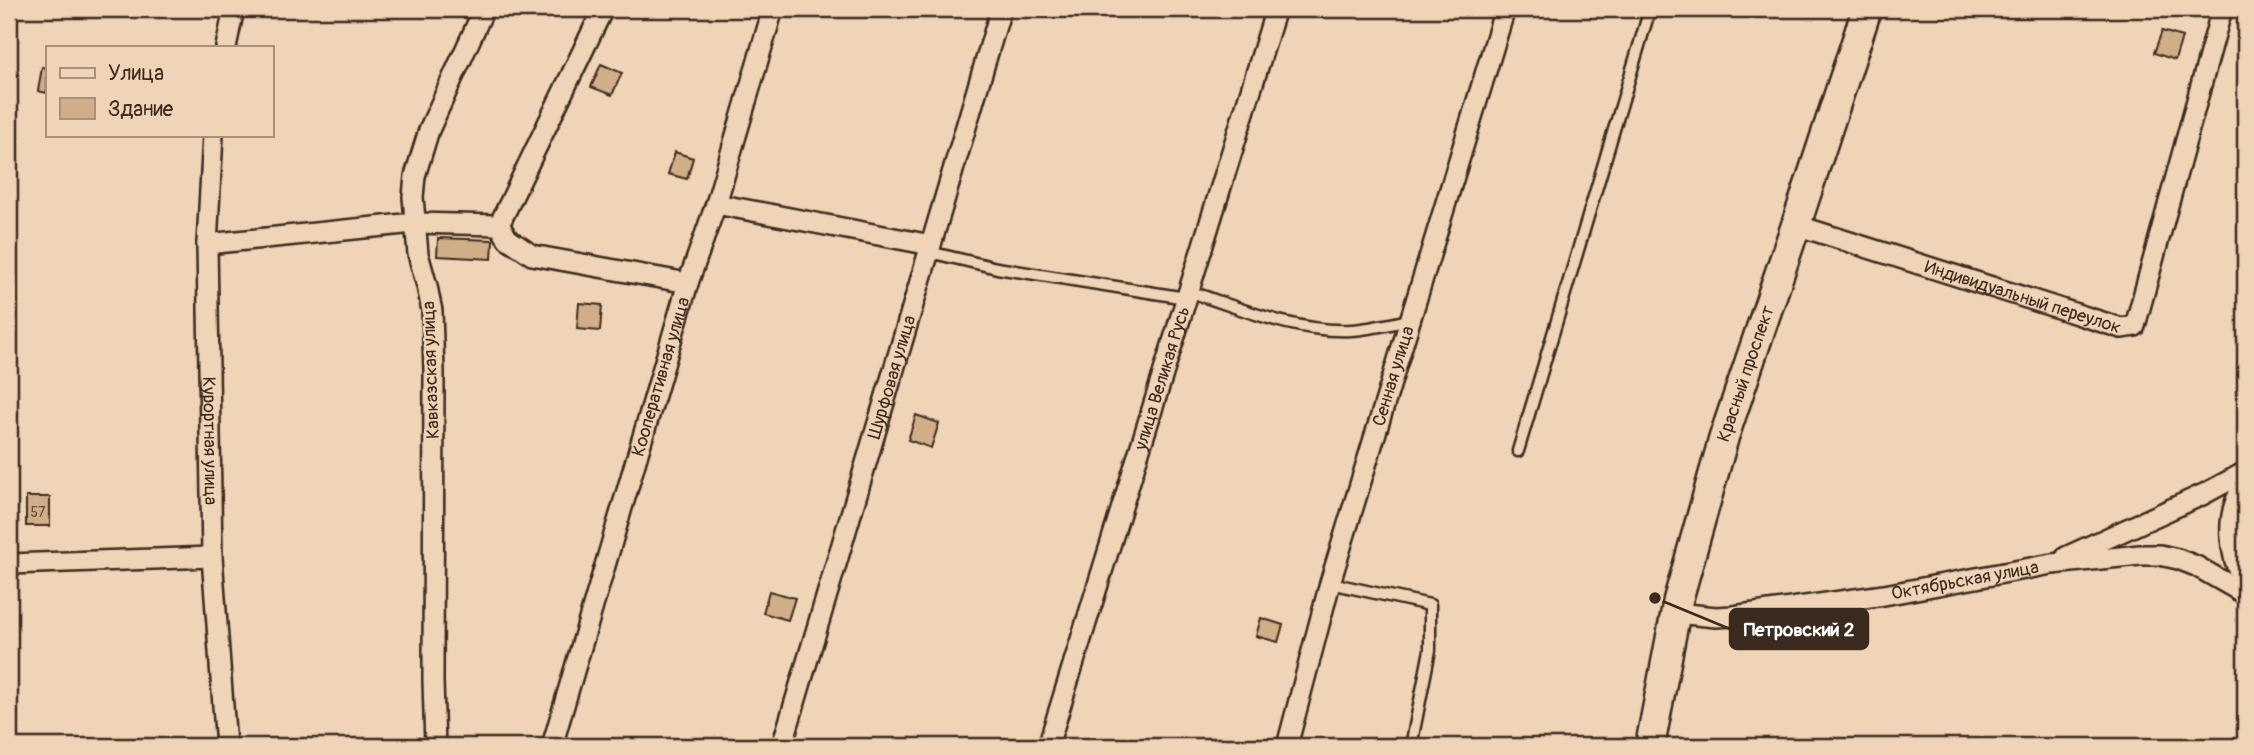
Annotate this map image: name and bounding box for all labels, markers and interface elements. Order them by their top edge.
legend [46,46,273,136]
text: Улица [108,60,164,87]
text: Здание [108,96,174,123]
street label: Индивидуальный переулок [1922,255,2124,339]
street label: Кооперативная улица [626,294,695,459]
street label: Кавказская улица [417,301,445,439]
street label: Красный проспект [1712,302,1779,445]
street label: улица Великая Русь [1128,303,1195,454]
street label: Шурфовая улица [862,312,921,441]
street label: Сенная улица [1367,323,1419,429]
street label: Курортная улица [198,376,223,505]
house number: 57 [31,504,46,521]
street label: Октябрьская улица [1889,555,2041,605]
callout: Петровский 2 [1730,609,1868,649]
text: Петровский 2 [1744,618,1855,642]

